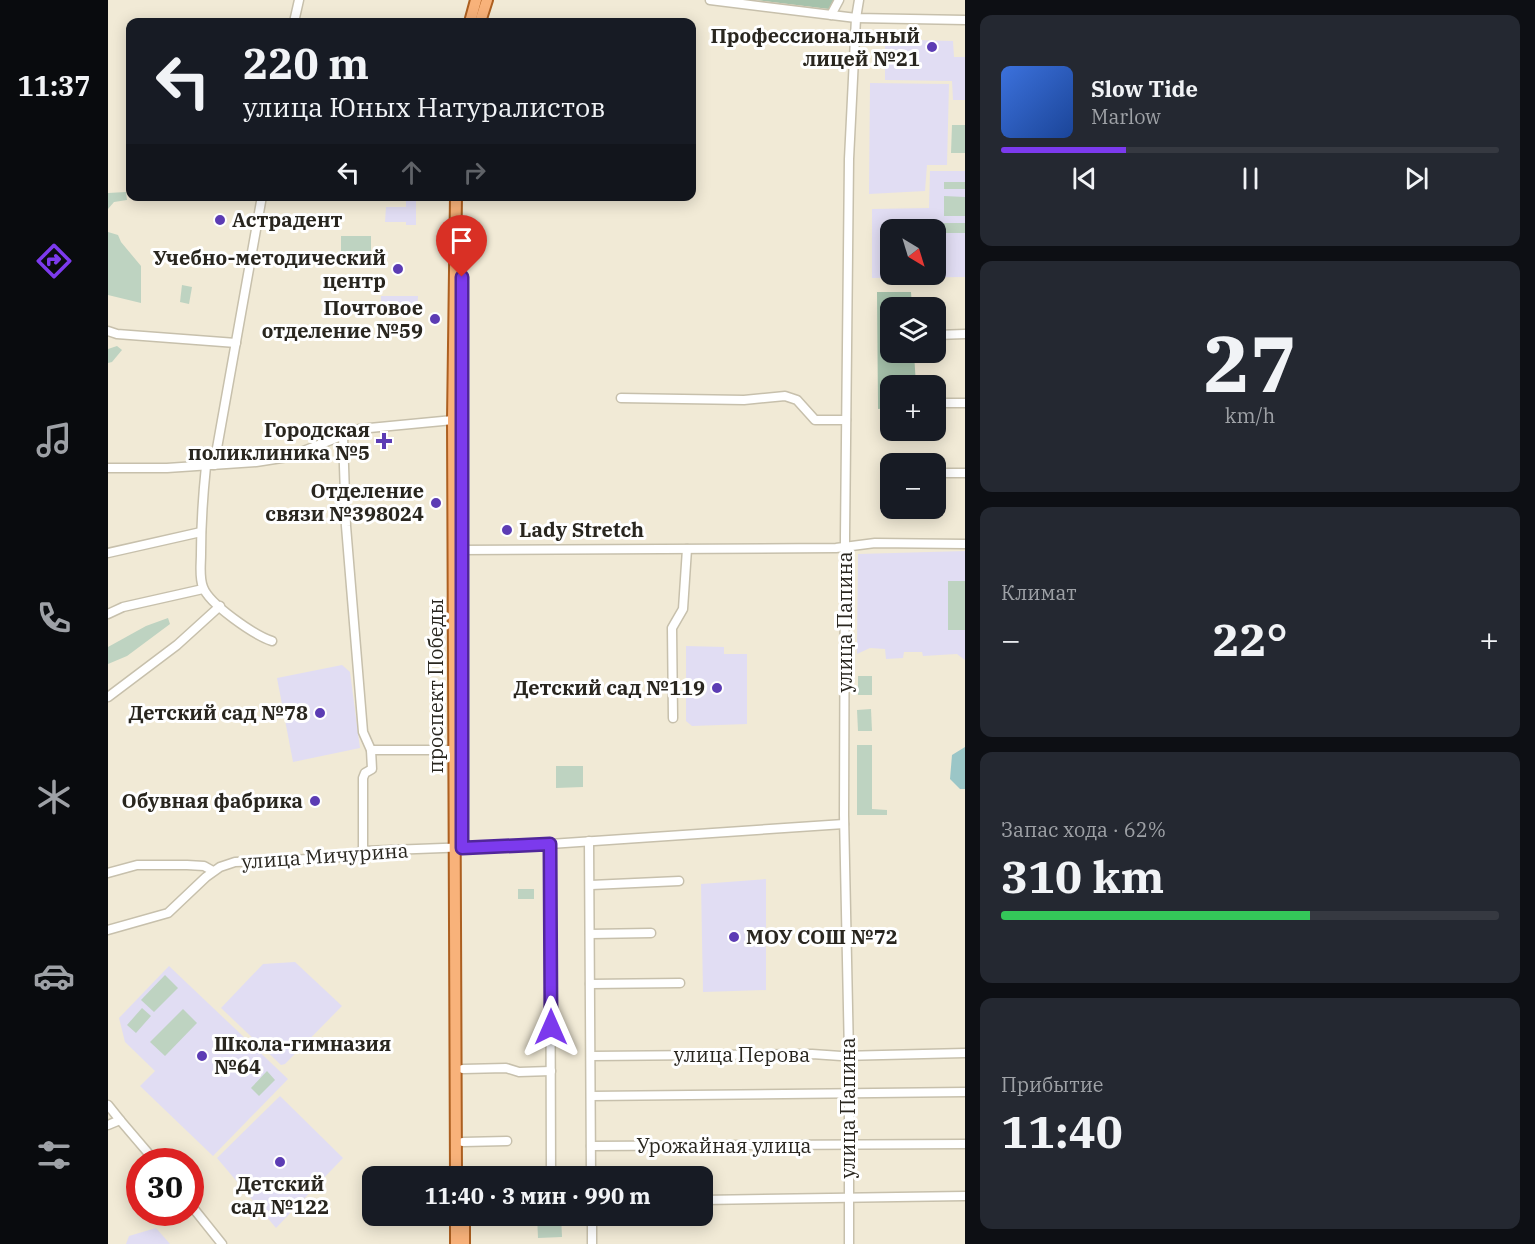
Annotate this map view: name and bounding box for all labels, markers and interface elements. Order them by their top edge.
place label: Профессиональный лицей №21 [710,22,920,72]
text: 220 m [243,36,369,91]
marker: Профессиональный лицей №21 [925,40,939,54]
icon: left [144,42,222,120]
text: 11:37 [18,68,90,103]
text: Slow Tide [1091,74,1198,103]
text: улица Юных Натуралистов [243,89,605,124]
text: Marlow [1091,103,1161,130]
icon: left [332,156,365,189]
icon: ahead [395,156,428,189]
icon: right [458,156,491,189]
icon: previous [1068,162,1101,195]
icon: pause [1234,162,1267,195]
icon: next [1400,162,1433,195]
place label: Астрадент [232,206,342,233]
marker: Астрадент [213,213,227,227]
pin [436,215,487,277]
north arrow [880,219,946,285]
map controls [880,219,946,519]
icon: arrive [445,224,478,257]
icon: directions [33,240,75,282]
place label: Учебно-методический центр [153,244,386,294]
marker: Учебно-методический центр [391,262,405,276]
place label: Почтовое отделение №59 [262,294,423,344]
button: layers [880,297,946,363]
marker: Почтовое отделение №59 [428,312,442,326]
text: 27 [1203,312,1297,413]
button: + [880,375,946,441]
text: km/h [1225,402,1275,429]
place label: Городская поликлиника №5 [188,416,370,466]
icon: music [33,419,75,461]
marker: Городская поликлиника №5 [375,432,393,450]
button: − [880,453,946,519]
place label: Отделение связи №398024 [265,477,424,527]
marker: Отделение связи №398024 [429,496,443,510]
place label: Lady Stretch [519,516,644,543]
marker: Lady Stretch [500,523,514,537]
street label: улица Папина [831,551,858,693]
text: Климат [1001,579,1077,606]
icon: phone [33,597,75,639]
street label: проспект Победы [422,598,449,774]
text: 22° [1212,610,1288,668]
text: − [1001,618,1021,661]
text: + [1479,618,1499,661]
place label: Детский сад №119 [513,674,705,701]
marker: Детский сад №119 [710,681,724,695]
place label: Детский сад №78 [128,699,308,726]
marker: Детский сад №78 [313,706,327,720]
icon: climate [33,776,75,818]
place label: Обувная фабрика [121,787,303,814]
marker: Обувная фабрика [308,794,322,808]
text: Запас хода · 62% [1001,816,1166,843]
street label: улица Мичурина [241,836,409,875]
text: 310 km [1001,847,1164,905]
place label: МОУ СОШ №72 [746,923,898,950]
marker: МОУ СОШ №72 [727,930,741,944]
icon: car [33,955,75,997]
position arrow [519,995,583,1059]
place label: Школа-гимназия №64 [214,1030,391,1080]
street label: улица Папина [834,1037,861,1179]
street label: улица Перова [674,1041,810,1068]
marker: Школа-гимназия №64 [195,1049,209,1063]
text: Прибытие [1001,1071,1104,1098]
text: 11:40 [1001,1102,1123,1160]
street label: Урожайная улица [636,1132,812,1159]
icon: filters [33,1134,75,1176]
speed limit sign: 30 [126,1148,204,1226]
marker: Детский сад №122 [273,1155,287,1169]
place label: Детский сад №122 [231,1170,329,1220]
text: 11:40 · 3 мин · 990 m [424,1181,651,1210]

